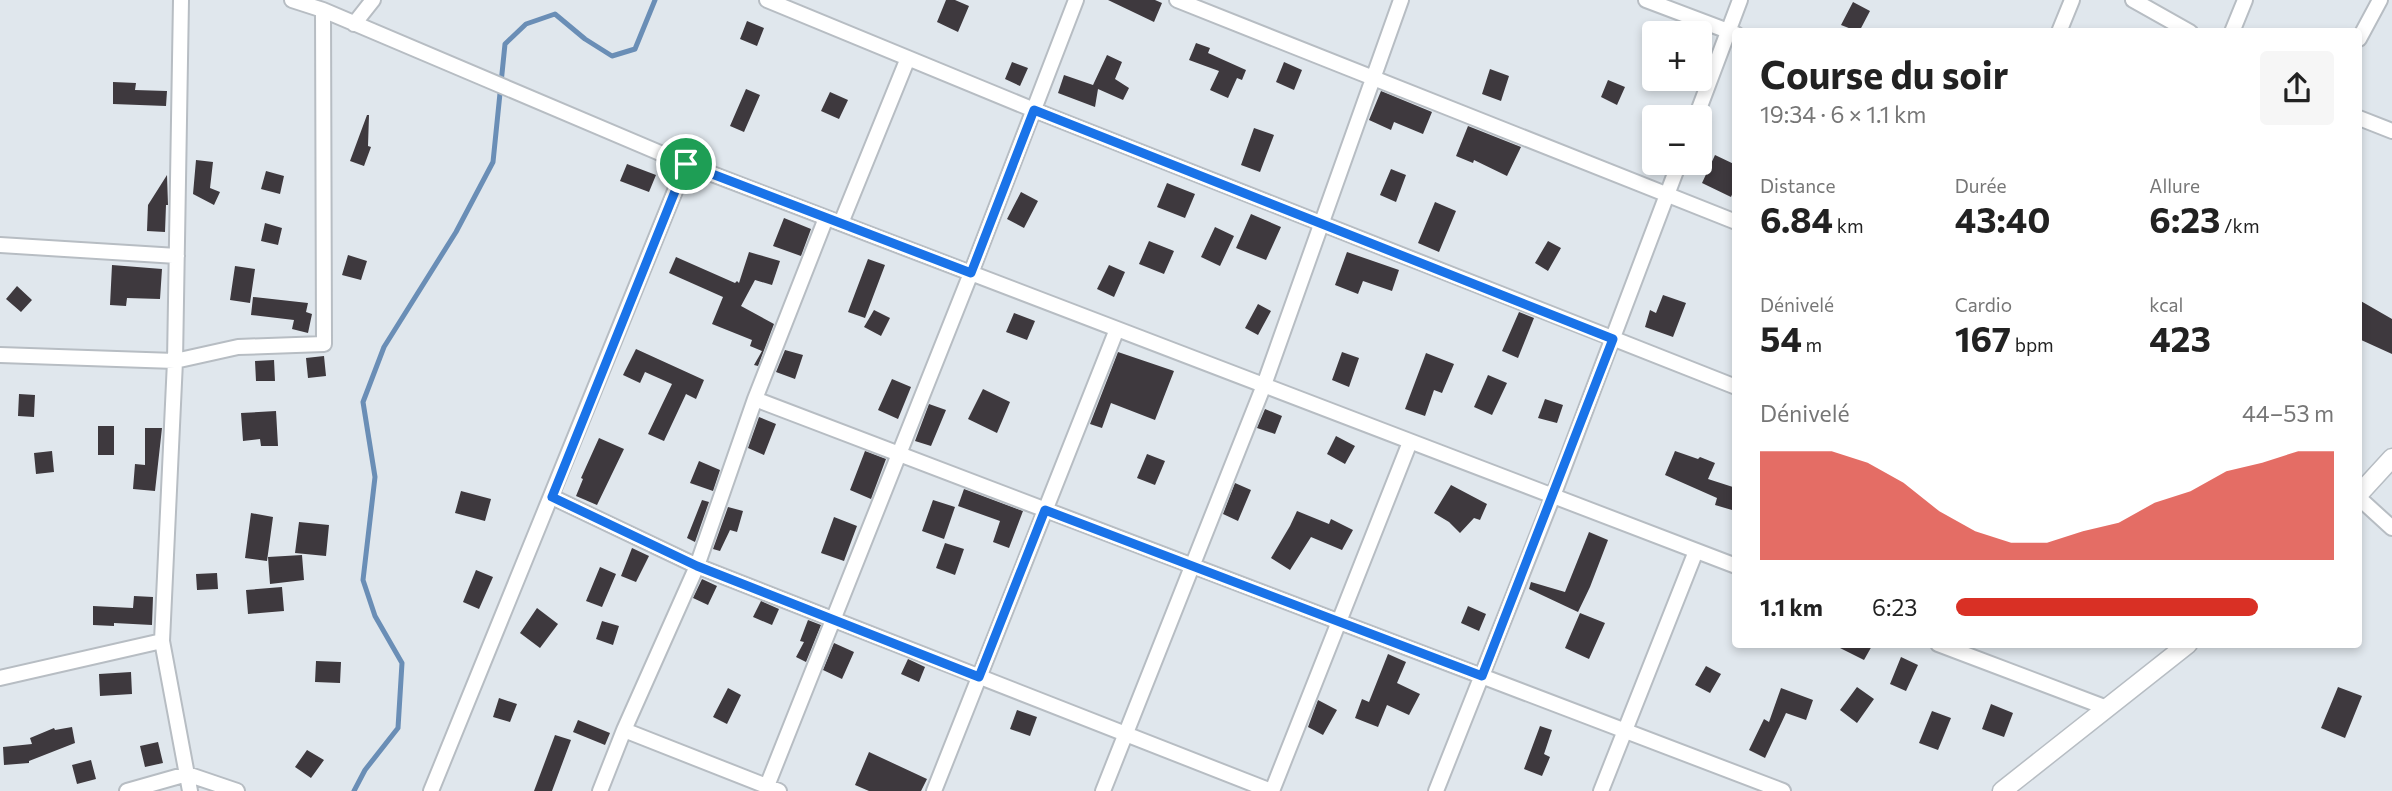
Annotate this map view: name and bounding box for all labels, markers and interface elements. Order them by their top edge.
map controls [1642,21,1712,175]
button: + [1642,21,1712,91]
text: Course du soir [1760,50,2008,97]
button: share [2260,51,2334,125]
text: 19:34 · 6 × 1.1 km [1760,100,1926,128]
button: − [1642,105,1712,175]
pin [656,134,716,194]
icon: arrive [667,145,705,183]
text: Distance [1760,174,1836,197]
text: Durée [1955,174,2007,197]
text: Allure [2149,174,2200,197]
text: 6.84 [1760,197,1833,240]
text: 43:40 [1955,197,2051,240]
text: 6:23 [2149,197,2220,240]
text: km [1833,214,1864,237]
text: /km [2220,214,2259,237]
text: Dénivelé [1760,293,1834,316]
text: Cardio [1955,293,2012,316]
text: kcal [2149,293,2183,316]
text: 54 [1760,316,1802,359]
text: 167 [1955,316,2011,359]
text: 423 [2149,316,2211,359]
text: m [1802,333,1822,356]
text: bpm [2011,333,2054,356]
text: Dénivelé [1760,399,1850,427]
text: 44–53 m [2242,399,2334,427]
text: 1.1 km [1760,593,1823,621]
text: 6:23 [1872,593,1917,621]

